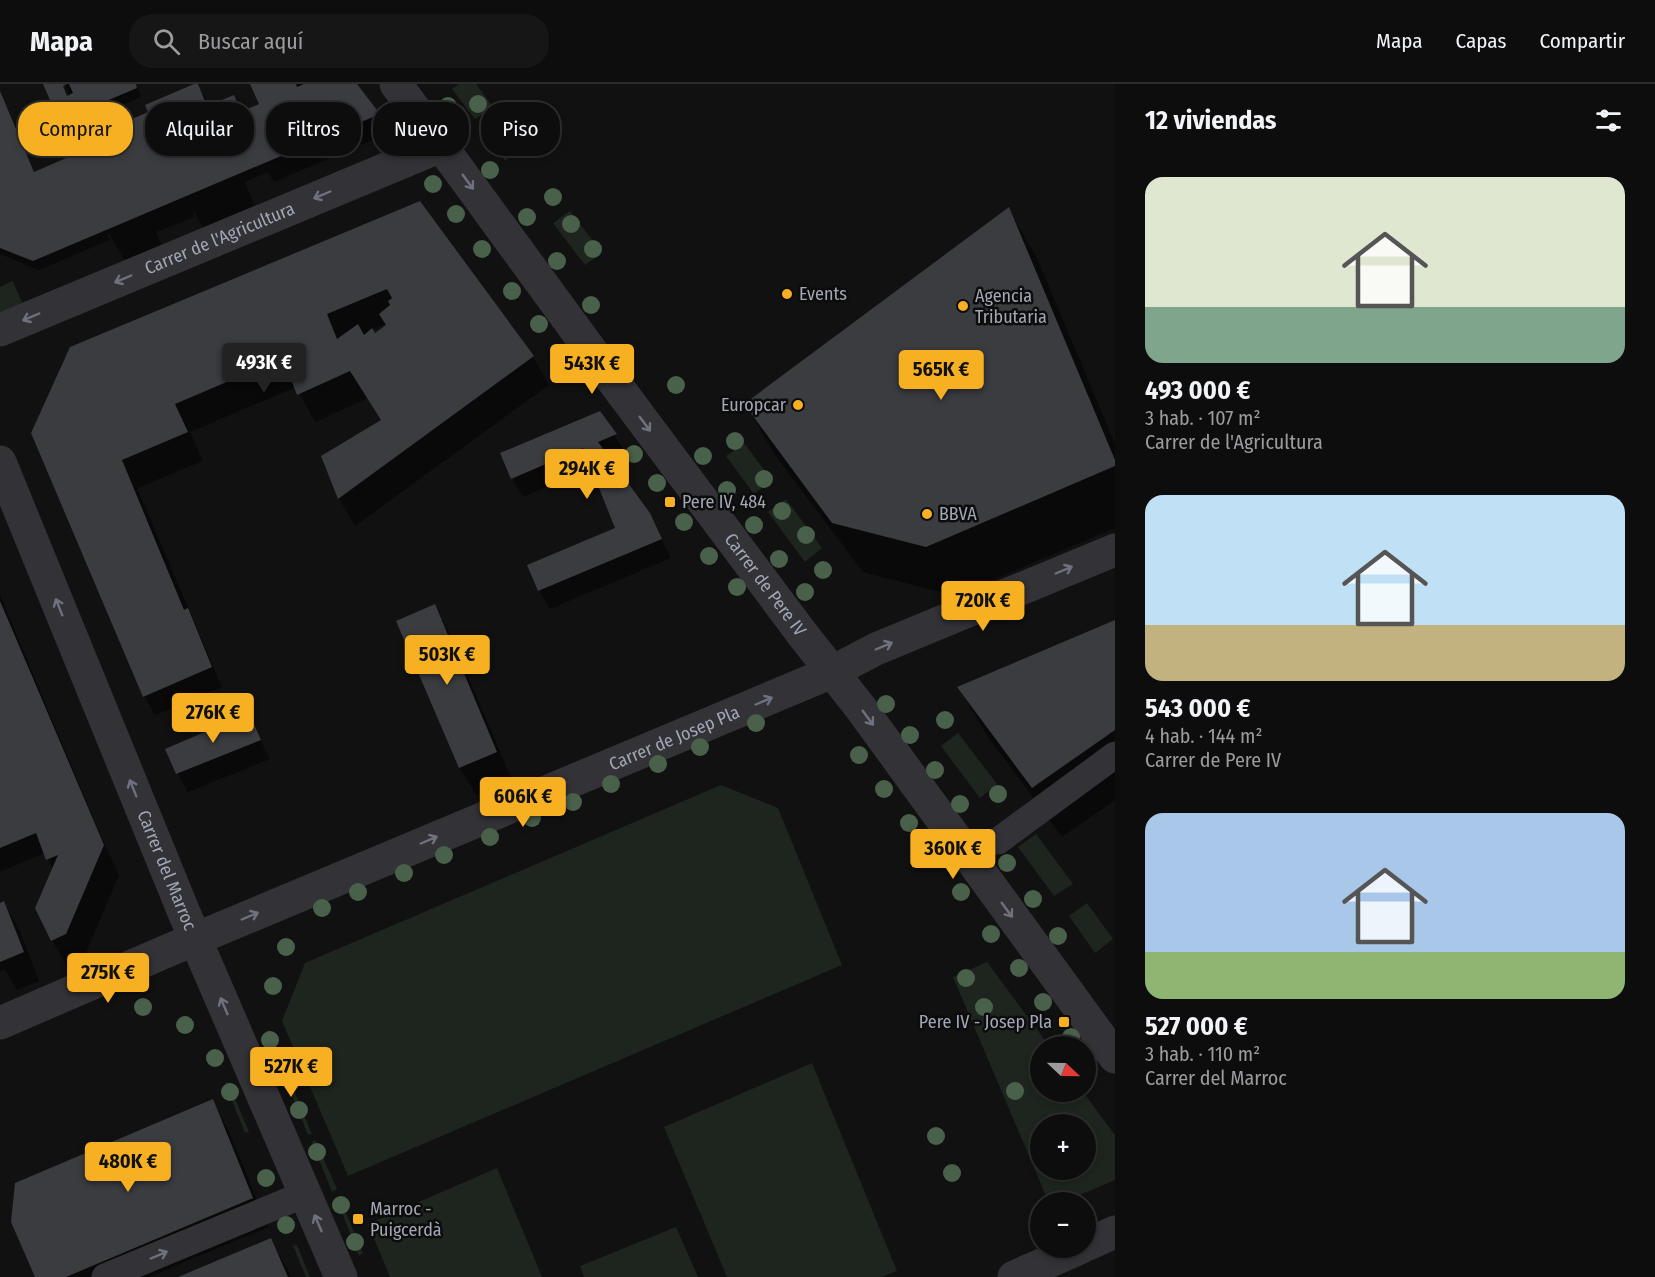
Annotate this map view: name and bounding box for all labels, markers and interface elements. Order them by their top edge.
search box [129,14,549,68]
text: Mapa [30,25,93,58]
icon: search [150,25,183,58]
text: Buscar aquí [198,28,303,55]
text: Mapa [1376,28,1423,54]
text: Capas [1456,28,1506,54]
text: Compartir [1539,28,1625,54]
chip: Comprar [18,102,133,156]
chip: Alquilar [145,102,254,156]
chip: Filtros [266,102,361,156]
chip: Nuevo [373,102,469,156]
chip: Piso [481,102,560,156]
icon: filters [1592,104,1625,137]
text: 12 viviendas [1145,105,1277,136]
one-way arrow [462,173,474,189]
one-way arrow [314,190,332,201]
street label: Carrer de l'Agricultura [142,197,298,279]
icon: home [1331,216,1439,324]
one-way arrow [114,274,132,285]
place label: Events [799,283,847,305]
place label: Agencia Tributaria [975,285,1047,328]
marker: Events [780,287,794,301]
marker: Agencia Tributaria [956,299,970,313]
one-way arrow [23,312,41,323]
pin: 493K € [215,343,313,394]
pin: 543K € [543,344,641,395]
text: 493K € [236,350,292,374]
pin: 565K € [892,350,990,401]
text: 543K € [564,351,620,375]
text: 565K € [913,357,969,381]
text: 493 000 € [1145,375,1250,406]
place label: Europcar [721,394,787,416]
marker: Europcar [791,398,805,412]
text: 3 hab. · 107 m² [1145,406,1261,430]
one-way arrow [639,415,651,431]
text: Carrer de l'Agricultura [1145,430,1323,454]
pin: 294K € [538,449,636,500]
text: 294K € [559,456,615,480]
place label: Pere IV, 484 [682,491,766,513]
marker: Pere IV, 484 [663,495,677,509]
place label: BBVA [939,503,977,525]
marker: BBVA [920,507,934,521]
street label: Carrer de Pere IV [720,529,811,641]
icon: home [1331,534,1439,642]
one-way arrow [1054,564,1073,575]
pin: 720K € [934,581,1032,632]
text: 720K € [955,588,1011,612]
one-way arrow [53,599,64,617]
pin: 503K € [398,635,496,686]
one-way arrow [875,639,893,651]
text: 503K € [419,642,475,666]
pin: 276K € [164,693,262,744]
text: 543 000 € [1145,693,1250,724]
one-way arrow [755,694,773,705]
text: 276K € [186,700,240,724]
street label: Carrer de Josep Pla [606,701,743,775]
one-way arrow [861,710,874,726]
text: 4 hab. · 144 m² [1145,724,1262,748]
text: Carrer de Pere IV [1145,748,1281,772]
pin: 606K € [474,777,572,828]
one-way arrow [127,779,138,798]
text: 606K € [494,784,552,808]
street label: Carrer del Marroc [132,807,201,934]
pin: 360K € [904,829,1002,880]
one-way arrow [420,834,438,845]
text: 360K € [924,836,982,860]
icon: home [1331,852,1439,960]
one-way arrow [1001,902,1013,918]
one-way arrow [240,910,258,921]
pin: 275K € [59,953,157,1004]
text: 275K € [81,960,135,984]
one-way arrow [218,997,229,1015]
place label: Pere IV - Josep Pla [919,1011,1052,1033]
text: 527 000 € [1145,1011,1248,1042]
marker: Pere IV - Josep Pla [1057,1015,1071,1029]
north arrow [1030,1036,1096,1102]
map controls [1030,1036,1096,1258]
text: 3 hab. · 110 m² [1145,1042,1260,1066]
pin: 527K € [242,1047,340,1098]
text: 527K € [264,1054,318,1078]
text: Carrer del Marroc [1145,1066,1287,1090]
button: + [1030,1114,1096,1180]
pin: 480K € [79,1142,177,1193]
text: 480K € [99,1149,157,1173]
button: − [1030,1192,1096,1258]
place label: Marroc - Puigcerdà [370,1198,442,1241]
marker: Marroc - Puigcerdà [351,1212,365,1226]
one-way arrow [311,1215,323,1233]
one-way arrow [150,1249,168,1260]

